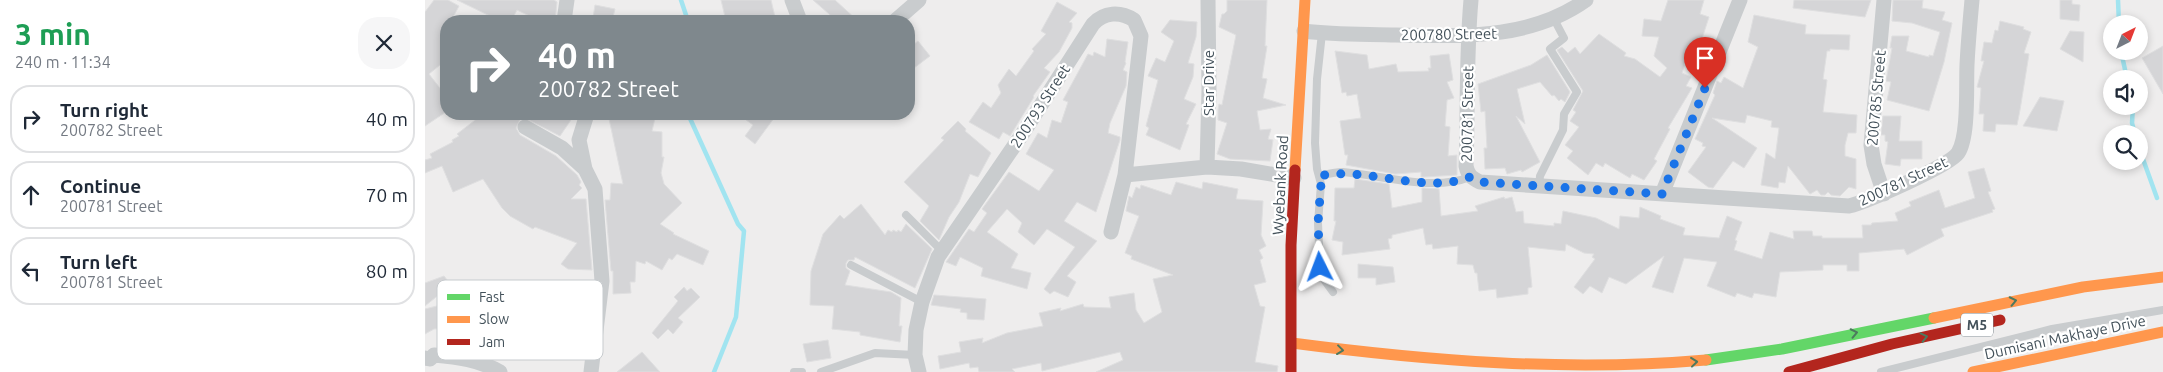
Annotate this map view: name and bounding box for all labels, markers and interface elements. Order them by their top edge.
north arrow [2103,15,2147,60]
map controls [2103,15,2148,170]
text: 3 min [15,17,91,51]
button: close [358,17,410,69]
street label: 200780 Street [1401,25,1497,43]
icon: right [455,35,520,100]
text: 40 m [538,35,616,75]
pin [1684,37,1726,88]
icon: arrive [1691,44,1719,72]
street label: 200785 Street [1863,49,1889,147]
street label: Star Drive [1200,50,1217,116]
text: 240 m · 11:34 [15,53,111,71]
street label: 200793 Street [1007,61,1073,151]
street label: 200781 Street [1458,66,1476,162]
button: sound [2103,70,2148,115]
text: 200782 Street [538,76,679,101]
text: Turn right [60,99,148,121]
icon: right [17,105,45,133]
text: 40 m [366,108,408,130]
text: 200782 Street [60,121,162,139]
button: search [2103,125,2148,170]
street label: Wyebank Road [1269,135,1291,235]
street label: 200781 Street [1856,153,1950,209]
text: Continue [60,175,141,197]
icon: ahead [17,181,45,209]
text: 70 m [366,184,408,206]
text: 200781 Street [60,197,162,215]
position arrow [1293,240,1345,292]
text: Turn left [60,251,138,273]
icon: left [17,257,45,285]
text: 80 m [366,260,408,282]
text: 200781 Street [60,273,162,291]
legend [437,280,603,360]
text: Fast [479,289,505,305]
one-way arrow [2009,296,2018,307]
text: Slow [479,311,509,327]
street label: Dumisani Makhaye Drive [1983,312,2147,362]
road number: M5 [1961,314,1993,336]
one-way arrow [1849,328,1858,339]
one-way arrow [1919,332,1928,343]
text: Jam [479,334,505,350]
one-way arrow [1337,344,1345,355]
one-way arrow [1690,357,1698,368]

